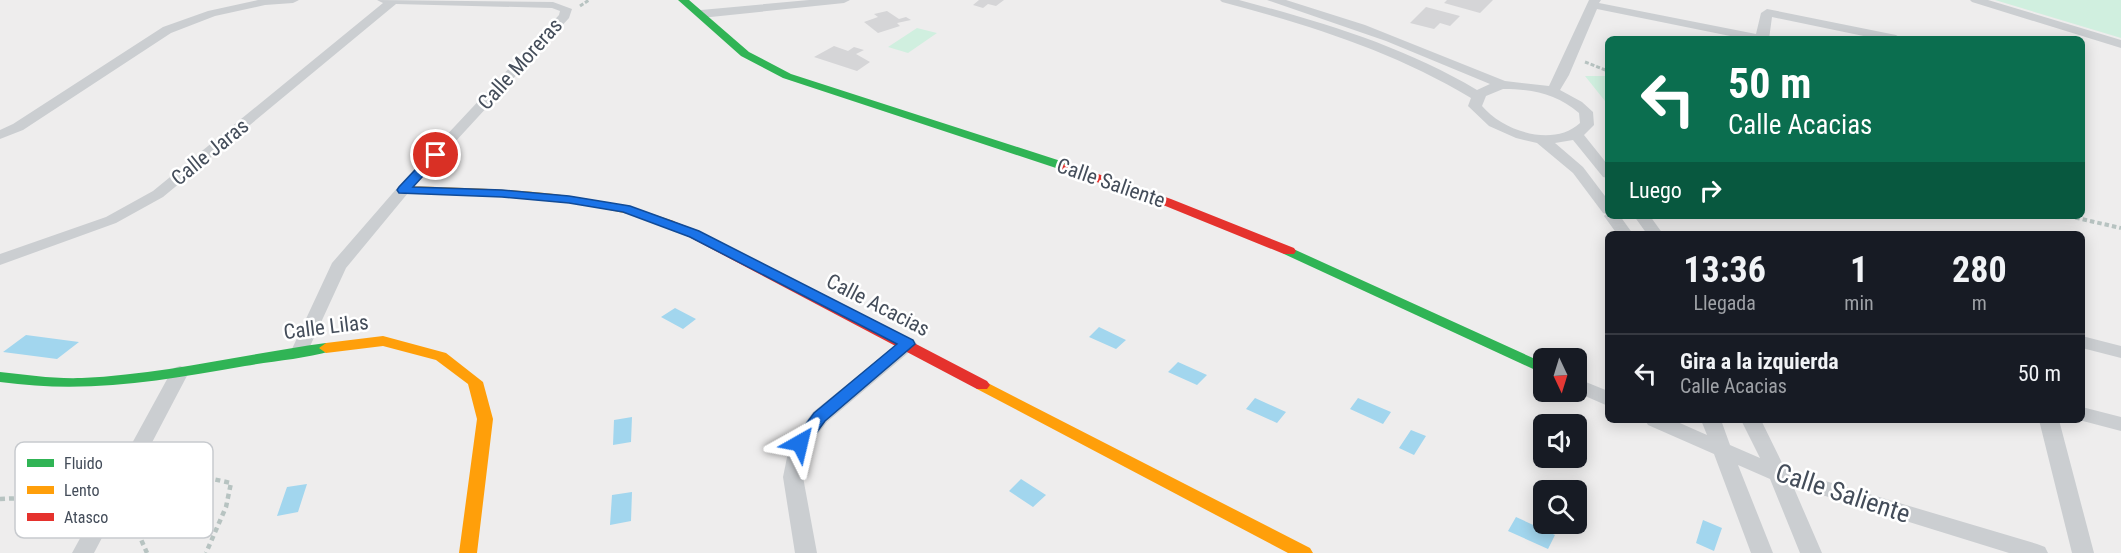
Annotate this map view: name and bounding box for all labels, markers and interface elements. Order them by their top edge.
street label: Calle Moreras [473,13,567,115]
text: 50 m [1728,59,1811,108]
icon: left [1629,60,1707,138]
text: Calle Acacias [1728,109,1872,141]
street label: Calle Jaras [167,114,253,190]
pin [410,129,461,180]
icon: arrive [419,138,452,171]
street label: Calle Saliente [1054,153,1168,213]
icon: right [1694,174,1727,207]
text: Luego [1629,178,1682,203]
text: 13:36 [1683,249,1766,291]
text: 1 [1850,249,1868,291]
text: 280 [1952,249,2007,291]
street label: Calle Acacias [823,269,933,341]
text: Llegada [1693,291,1756,315]
text: min [1844,291,1874,315]
text: m [1972,291,1987,315]
street label: Calle Lilas [282,310,370,344]
north arrow [1533,348,1587,402]
map controls [1533,348,1587,534]
text: Gira a la izquierda [1680,349,1839,374]
icon: left [1629,357,1662,390]
text: 50 m [2018,361,2061,386]
text: Calle Acacias [1680,374,1787,398]
position arrow [768,411,832,475]
button: sound [1533,414,1587,468]
legend [15,442,213,538]
text: Fluido [64,454,103,473]
street label: Calle Saliente [1772,457,1914,529]
button: search [1533,480,1587,534]
text: Lento [64,481,99,500]
text: Atasco [64,508,108,527]

